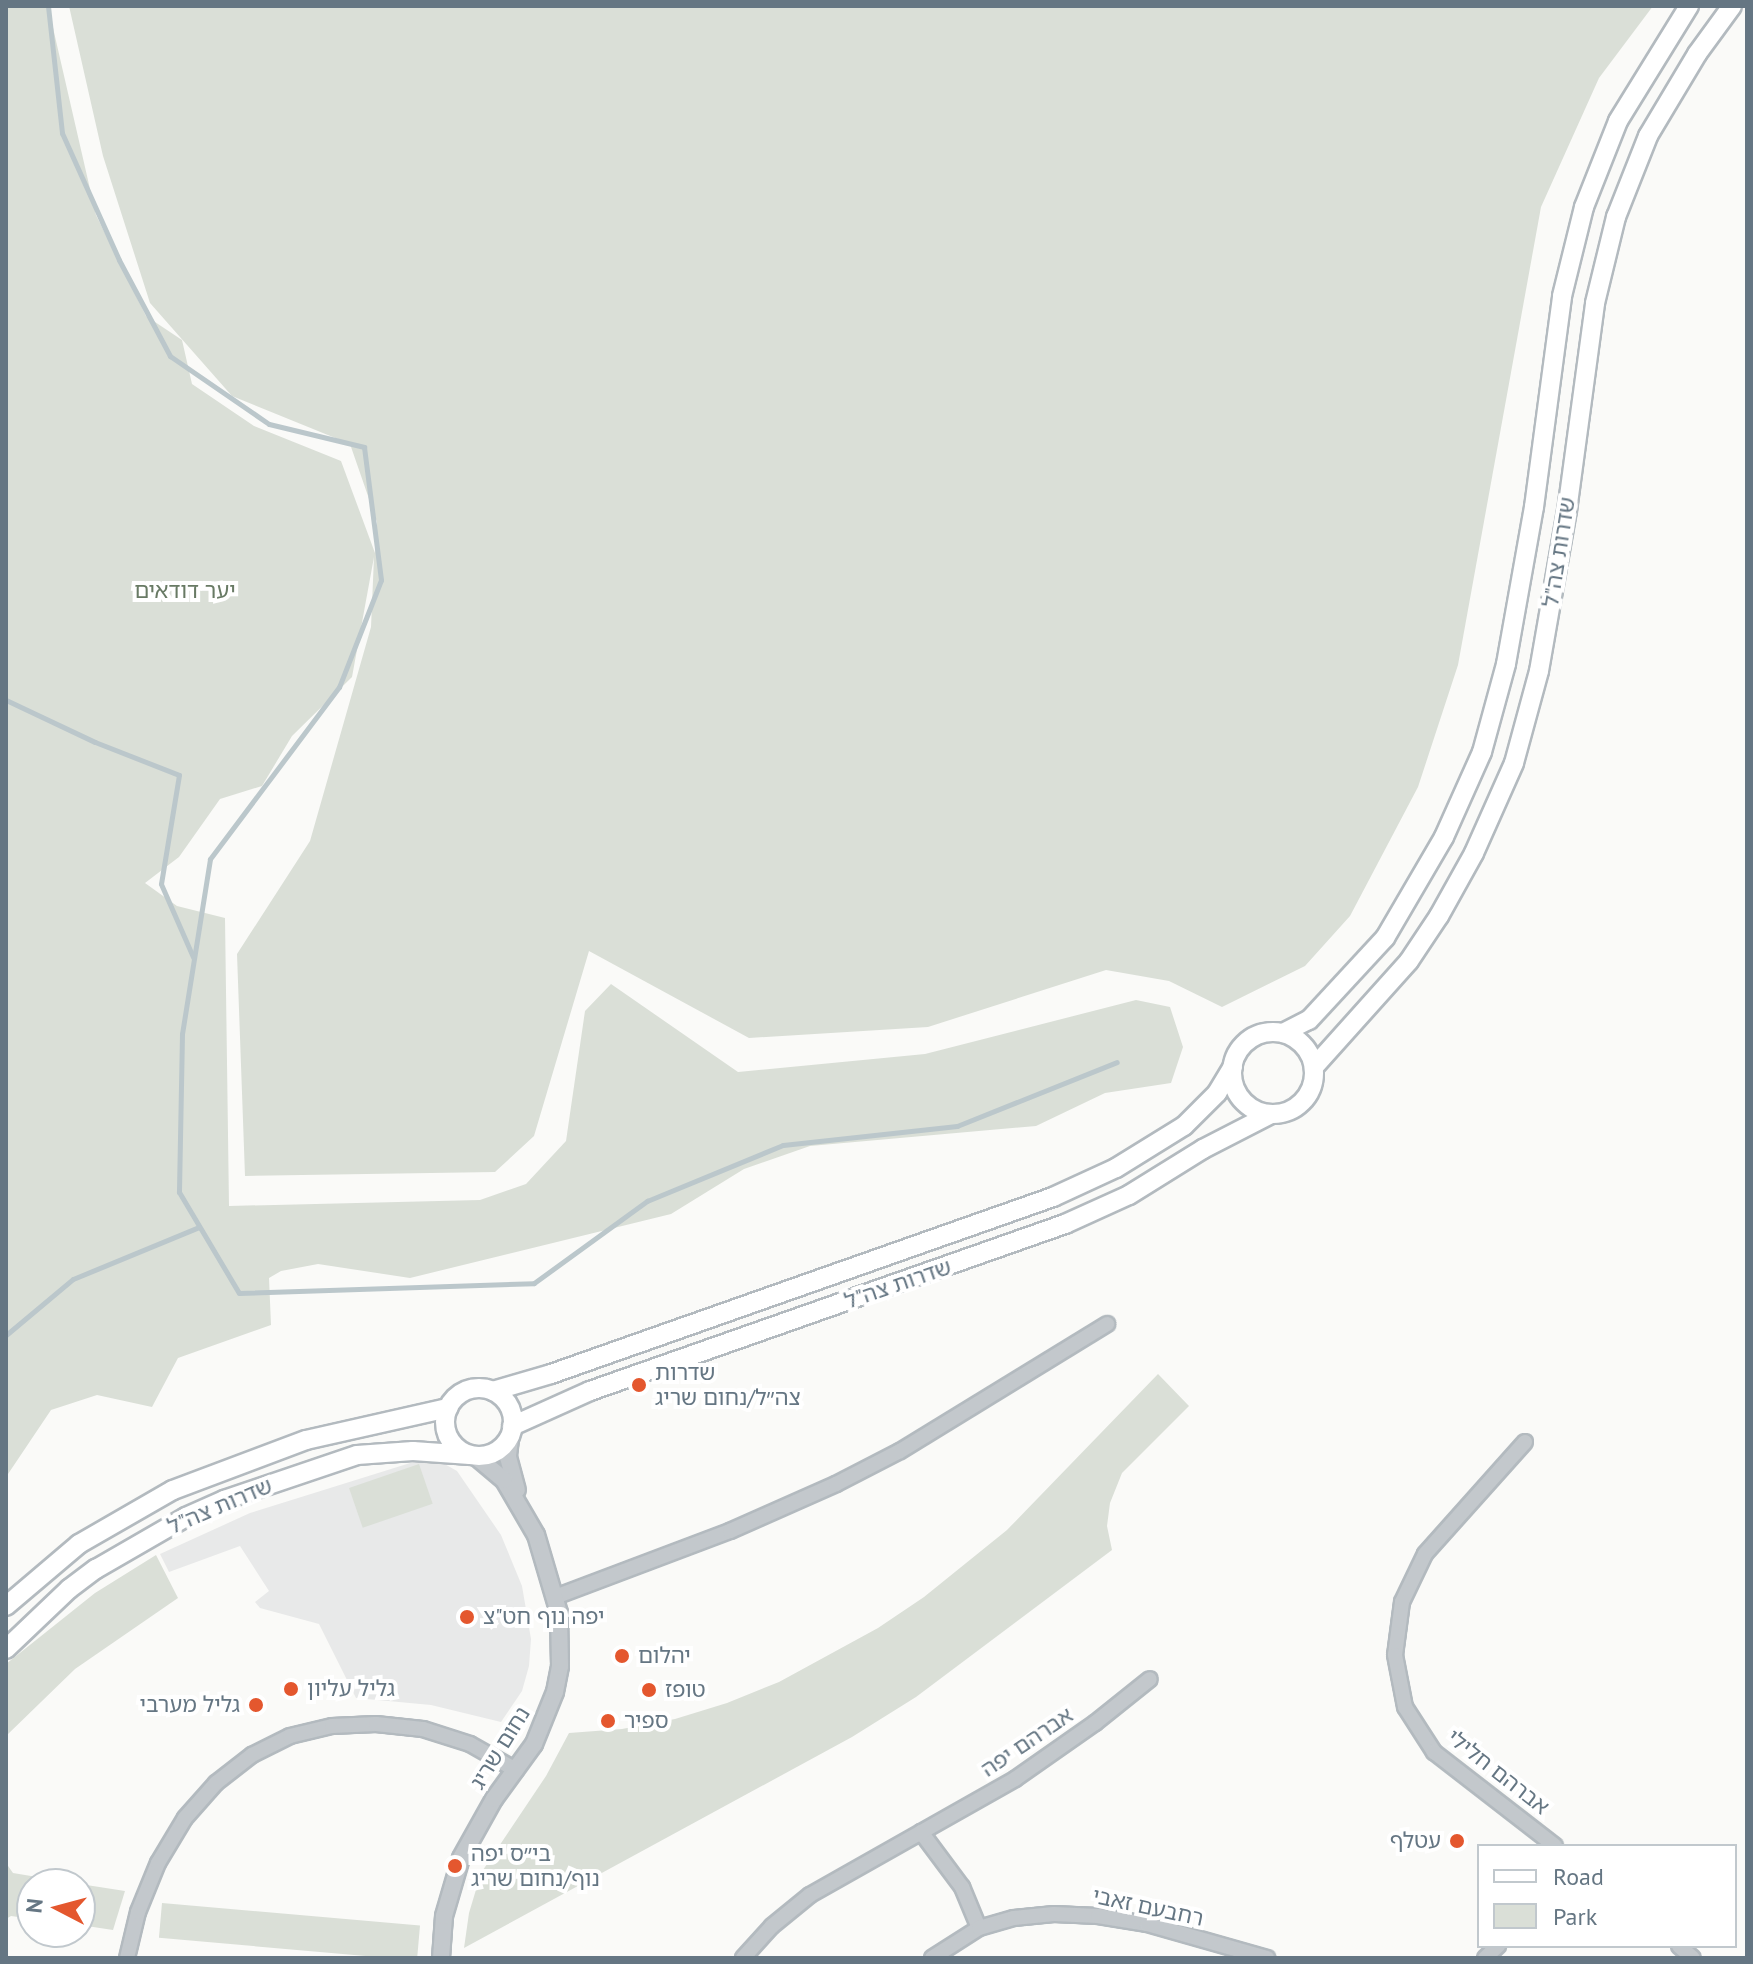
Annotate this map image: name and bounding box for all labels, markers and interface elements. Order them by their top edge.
street label: שדרות צה"ל [1537,495,1581,609]
park label: יער דודאים [134,578,236,604]
street label: שדרות צה"ל [841,1253,955,1315]
place label: שדרות צה״ל/נחום שריג [655,1359,801,1410]
marker: שדרות צה״ל/נחום שריג [630,1376,648,1394]
street label: שדרות צה"ל [164,1472,276,1540]
place label: יפה נוף חט"צ [483,1604,604,1630]
marker: יפה נוף חט"צ [458,1608,476,1626]
place label: יהלום [638,1643,691,1669]
marker: יהלום [613,1647,631,1665]
place label: גליל עליון [307,1676,395,1702]
place label: טופז [665,1677,706,1703]
marker: גליל עליון [282,1680,300,1698]
marker: טופז [640,1681,658,1699]
place label: גליל מערבי [140,1692,240,1718]
marker: גליל מערבי [247,1696,265,1714]
street label: נחום שריג [464,1702,536,1794]
street label: אברהם יפה [976,1702,1078,1782]
place label: ספיר [624,1708,669,1734]
marker: ספיר [599,1712,617,1730]
street label: אברהם חלילי [1442,1724,1554,1820]
place label: עטלף [1390,1828,1441,1854]
marker: עטלף [1448,1832,1466,1850]
place label: בי״ס יפה נוף/נחום שריג [471,1840,600,1892]
legend [1477,1844,1737,1948]
marker: בי״ס יפה נוף/נחום שריג [446,1857,464,1875]
text: Road [1553,1861,1604,1892]
north arrow [16,1868,96,1948]
street label: רחבעם זאבי [1090,1882,1206,1932]
text: N [19,1897,49,1914]
text: Park [1553,1901,1597,1932]

